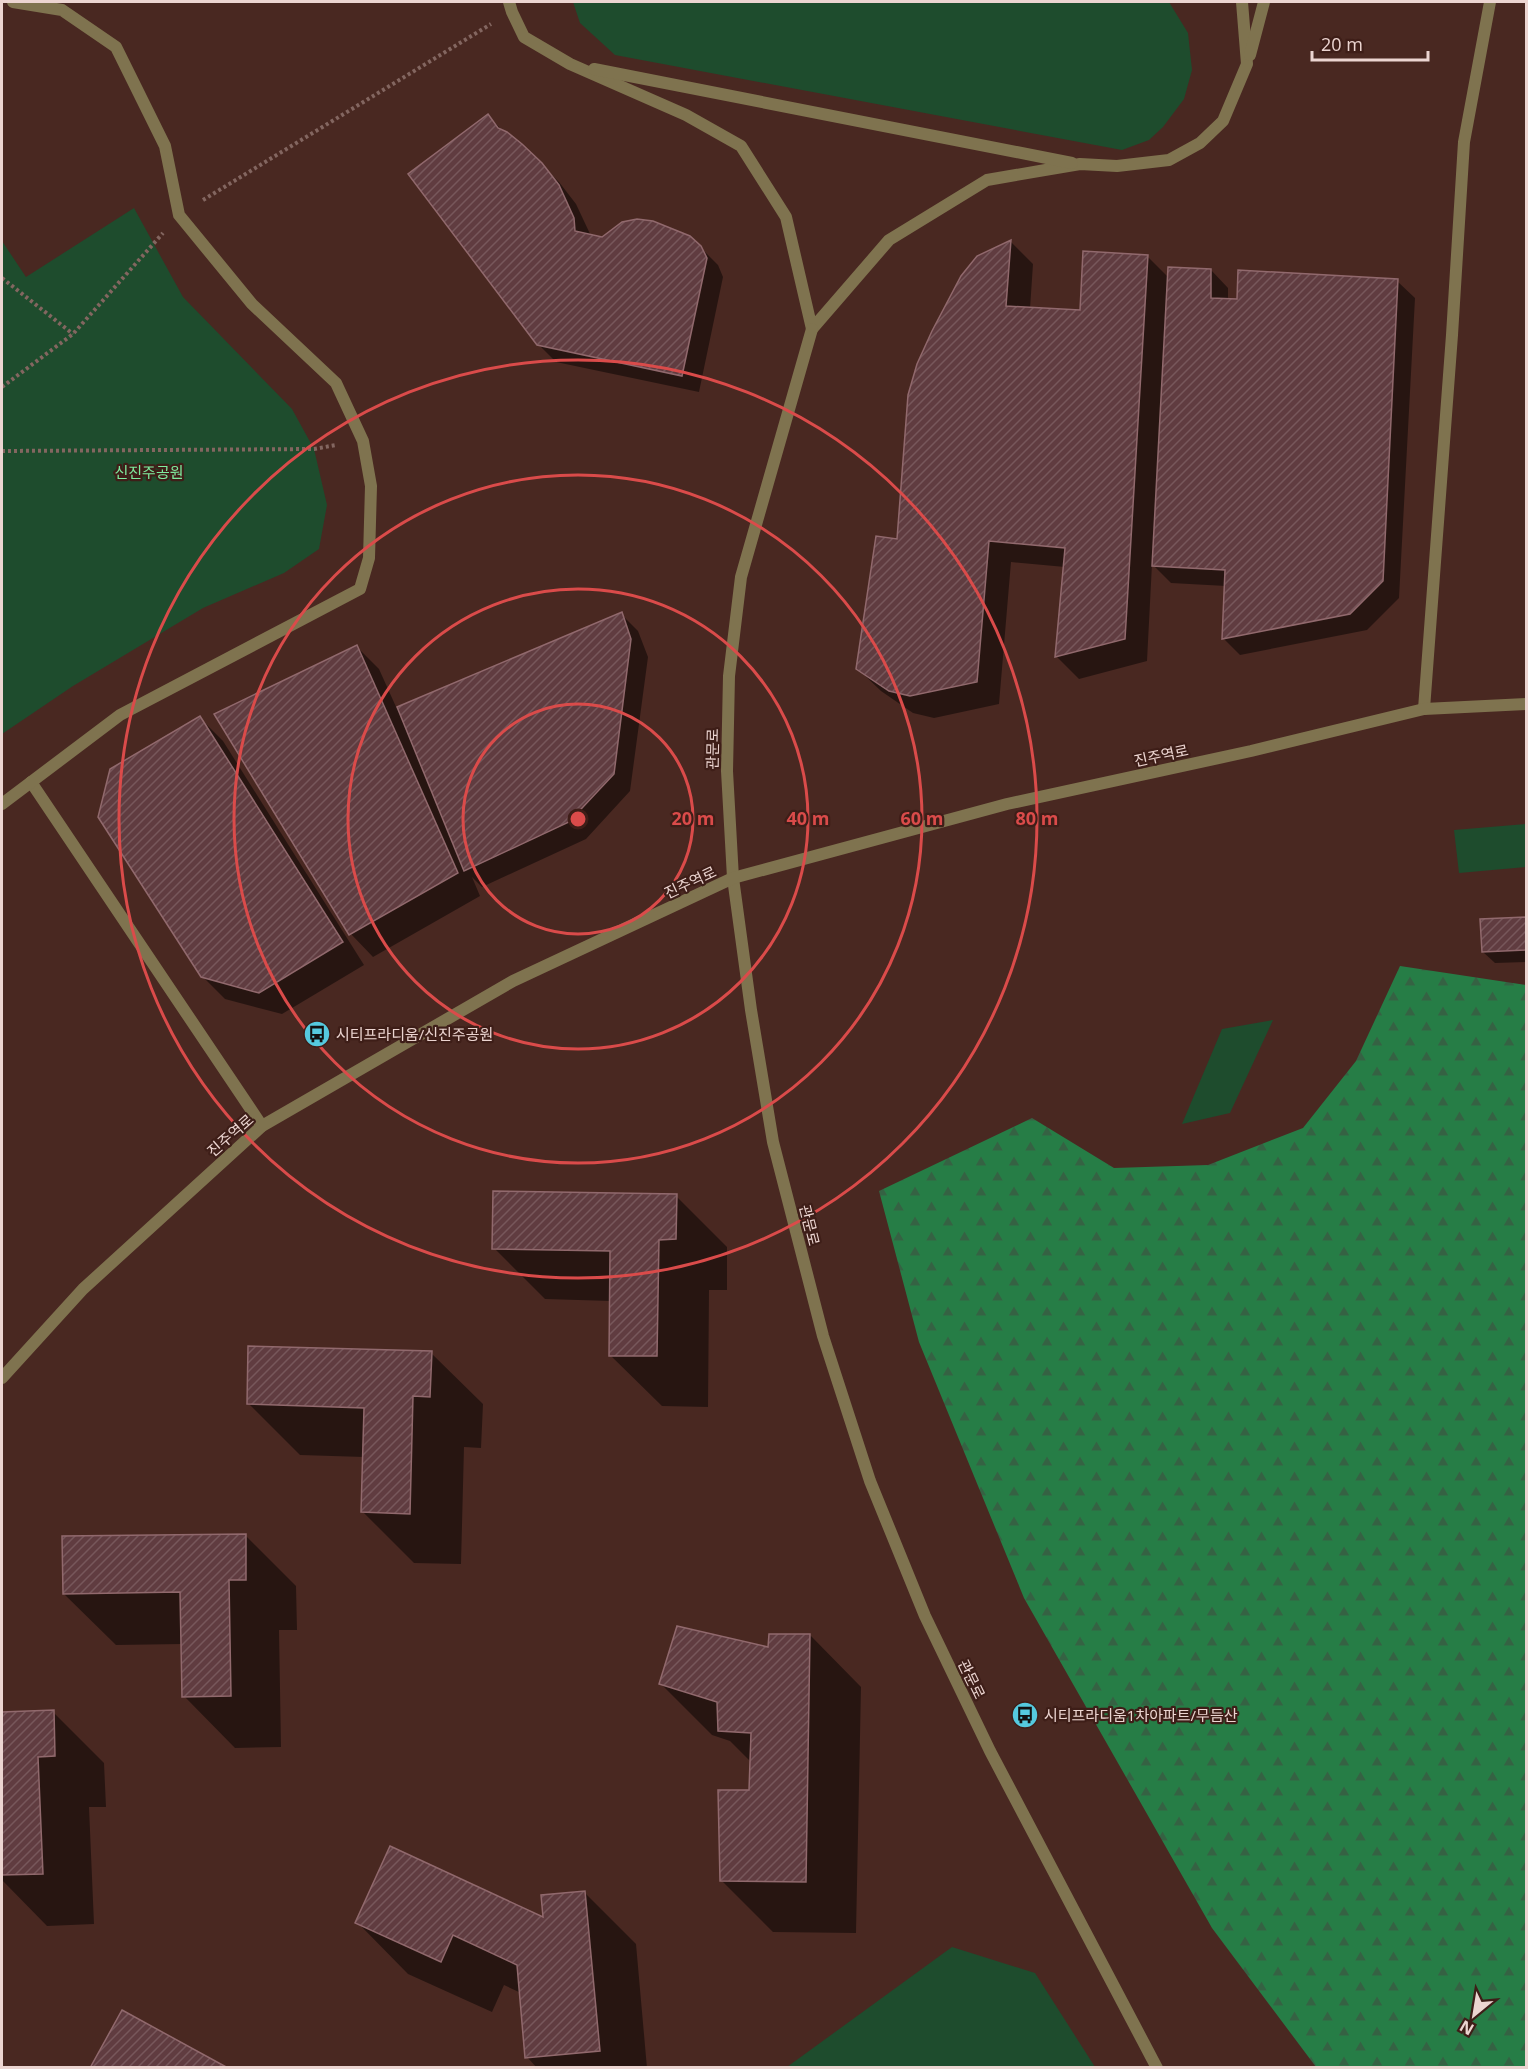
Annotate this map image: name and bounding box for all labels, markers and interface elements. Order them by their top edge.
scale bar [1312,24,1428,62]
text: 20 m [1321,32,1363,56]
park label: 신진주공원 [114,462,184,482]
street label: 관문로 [702,728,722,770]
street label: 진주역로 [1132,739,1190,771]
text: 20 m [672,806,714,830]
text: 40 m [787,806,829,830]
text: 60 m [901,806,943,830]
text: 80 m [1016,806,1058,830]
centre of rings [568,809,588,829]
street label: 진주역로 [661,861,719,903]
bus stop icon: 시티프라디움/신진주공원 [302,1019,332,1049]
place label: 시티프라디움/신진주공원 [336,1024,493,1044]
street label: 진주역로 [203,1109,257,1161]
street label: 관문로 [795,1202,825,1248]
street label: 관문로 [954,1656,990,1702]
bus stop icon: 시티프라디움1차아파트/무듬산 [1010,1700,1040,1730]
place label: 시티프라디움1차아파트/무듬산 [1044,1705,1238,1725]
north arrow [1444,1985,1504,2045]
text: N [1455,2015,1478,2041]

